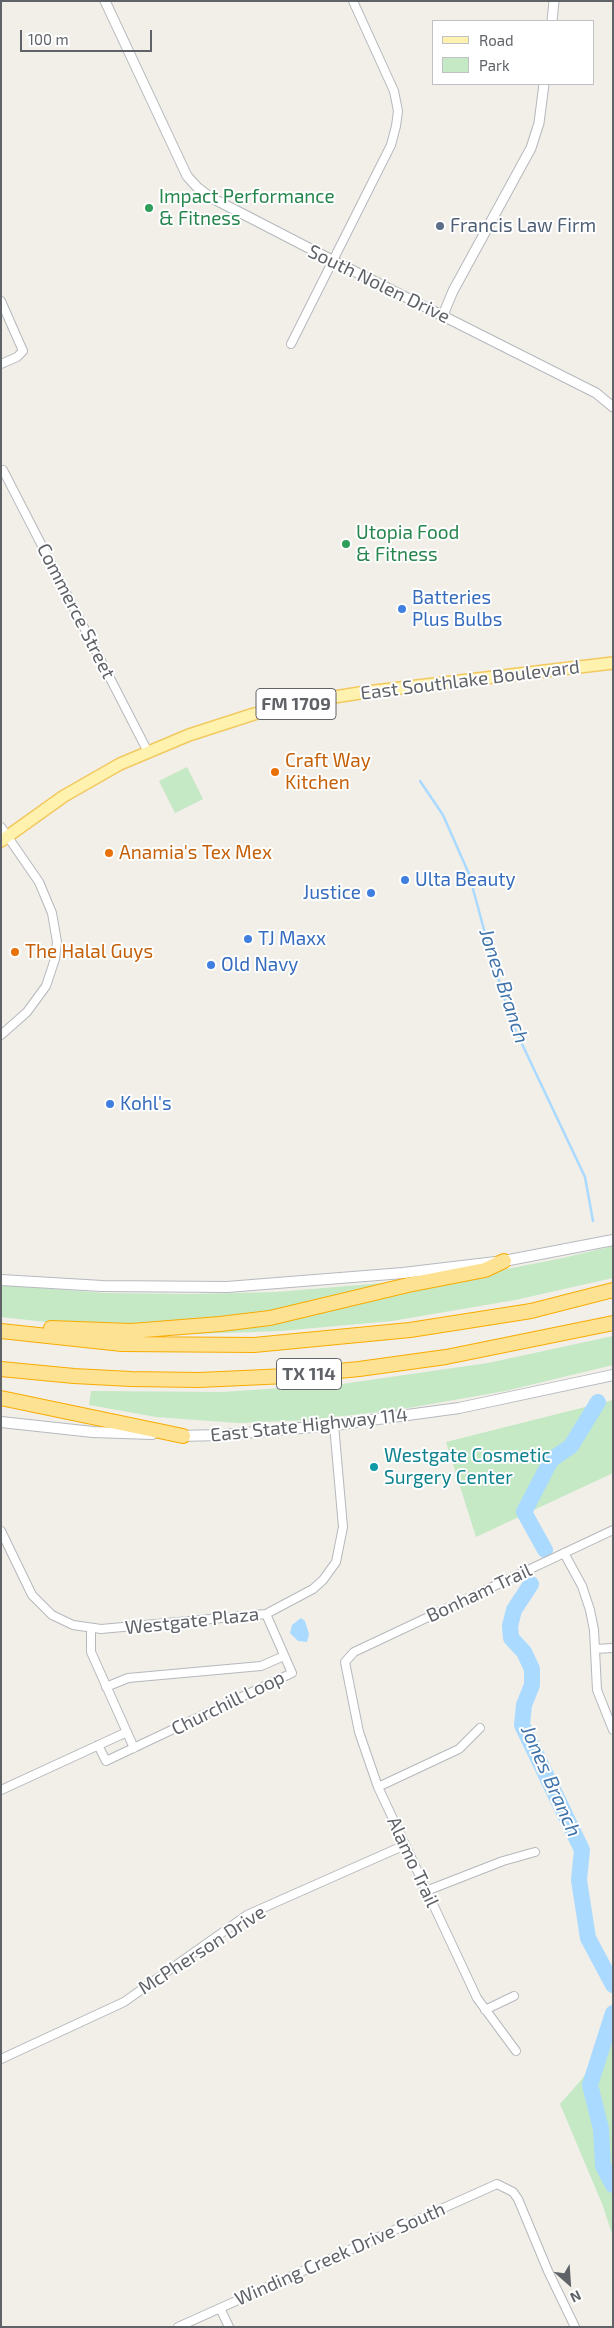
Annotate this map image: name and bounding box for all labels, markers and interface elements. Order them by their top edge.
scale bar [22,20,155,52]
legend [432,20,594,85]
text: 100 m [28,30,69,48]
text: Road [479,31,514,49]
text: Park [479,56,510,74]
place label: Impact Performance & Fitness [159,186,335,230]
marker: Impact Performance & Fitness [143,202,155,214]
place label: Francis Law Firm [450,215,596,237]
marker: Francis Law Firm [434,220,446,232]
street label: South Nolen Drive [304,240,454,328]
place label: Utopia Food & Fitness [356,522,459,566]
marker: Utopia Food & Fitness [340,538,352,550]
street label: Commerce Street [32,540,120,682]
place label: Batteries Plus Bulbs [412,587,502,631]
marker: Batteries Plus Bulbs [396,603,408,615]
street label: East Southlake Boulevard [359,655,581,705]
road number: FM 1709 [256,689,336,720]
place label: Craft Way Kitchen [285,750,371,794]
marker: Craft Way Kitchen [269,766,281,778]
place label: Anamia's Tex Mex [119,842,272,864]
marker: Anamia's Tex Mex [103,847,115,859]
place label: Ulta Beauty [415,869,516,891]
marker: Ulta Beauty [399,874,411,886]
place label: Justice [303,882,361,904]
marker: Justice [365,887,377,899]
water label: Jones Branch [474,926,534,1046]
place label: TJ Maxx [258,928,326,950]
marker: TJ Maxx [242,933,254,945]
place label: The Halal Guys [25,941,153,963]
marker: The Halal Guys [9,946,21,958]
place label: Old Navy [221,954,298,976]
marker: Old Navy [205,959,217,971]
place label: Kohl's [120,1093,172,1115]
marker: Kohl's [104,1098,116,1110]
road number: TX 114 [276,1358,342,1390]
street label: East State Highway 114 [209,1403,409,1447]
place label: Westgate Cosmetic Surgery Center [384,1445,551,1489]
marker: Westgate Cosmetic Surgery Center [368,1461,380,1473]
street label: Bonham Trail [423,1559,535,1627]
street label: Westgate Plaza [124,1603,260,1639]
street label: Churchill Loop [168,1666,288,1740]
water label: Jones Branch [516,1722,586,1840]
street label: Alamo Trail [382,1813,444,1911]
street label: McPherson Drive [134,1900,270,2000]
street label: Winding Creek Drive South [231,2197,449,2311]
north arrow [544,2258,594,2308]
text: N [568,2287,584,2307]

